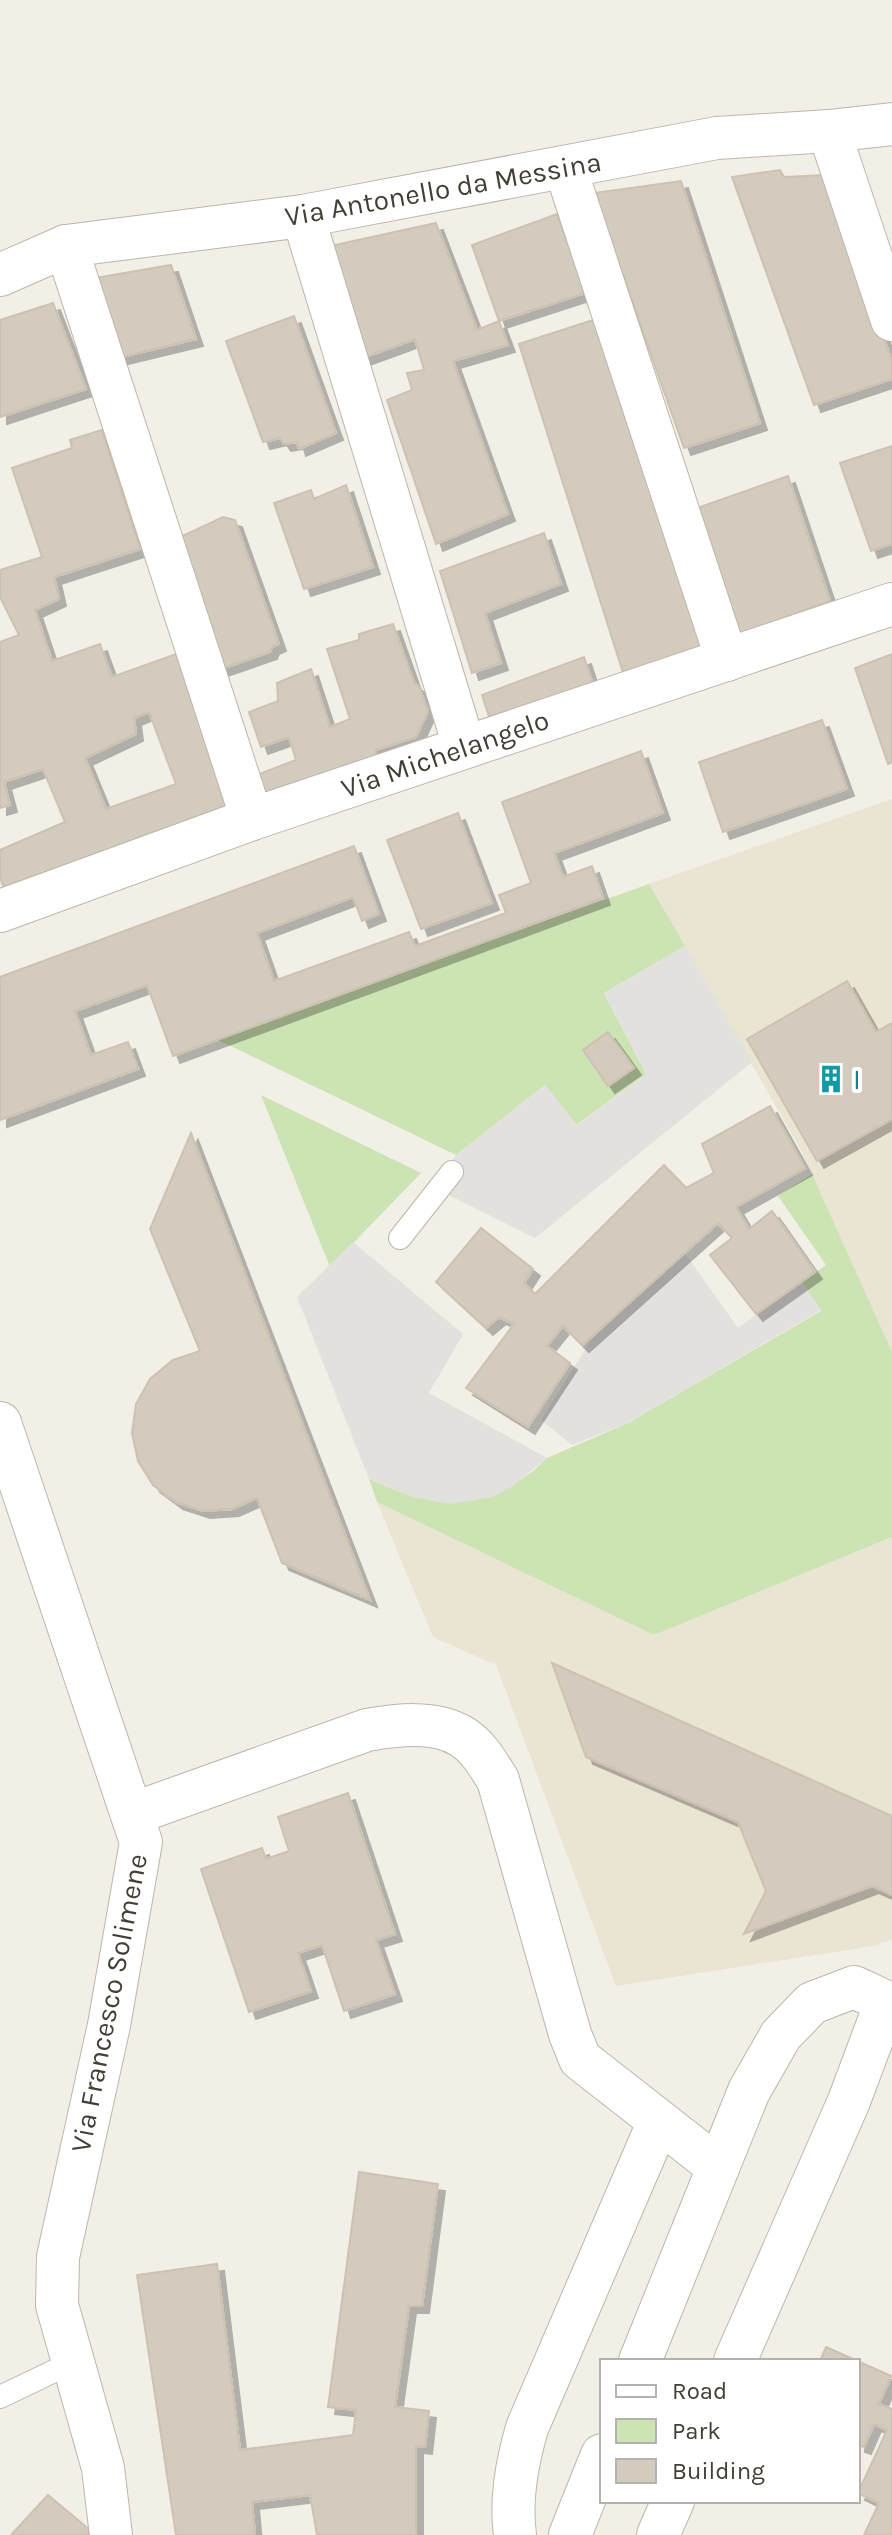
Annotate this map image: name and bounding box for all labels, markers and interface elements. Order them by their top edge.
street label: Via Antonello da Messina [282,145,604,233]
street label: Via Michelangelo [337,703,553,805]
place label: I [853,1063,861,1096]
building icon: I [816,1064,846,1094]
street label: Via Francesco Solimene [64,1851,154,2155]
legend [600,2359,860,2503]
text: Road [672,2377,727,2405]
text: Park [672,2417,721,2445]
text: Building [672,2457,765,2485]

